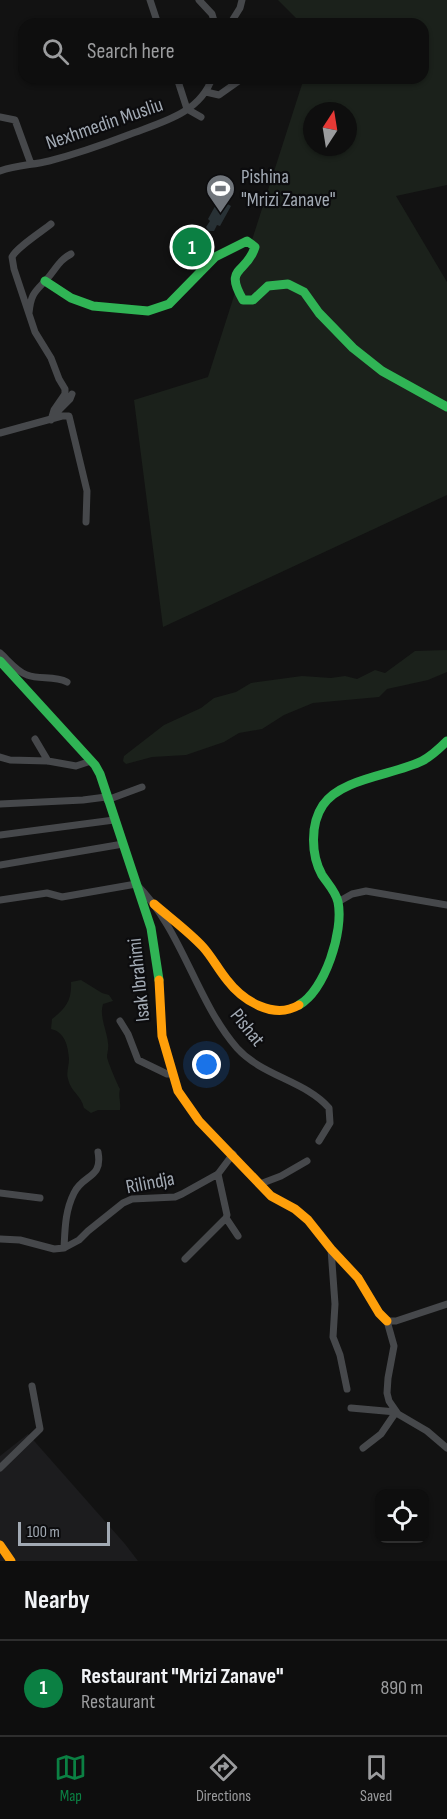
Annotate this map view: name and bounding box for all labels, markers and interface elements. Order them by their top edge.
search box [18,18,429,84]
icon: search [39,35,72,68]
text: Search here [87,38,174,65]
street label: Nexhmedin Musliu [43,93,166,155]
north arrow [303,102,357,156]
place label: Pishina "Mrizi Zanave" [241,165,336,212]
sports icon: Pishina "Mrizi Zanave" [204,172,236,214]
pin: 1 [172,224,212,270]
street label: Isak Ibrahimi [123,937,155,1023]
street label: Pishat [225,1004,270,1051]
your location [192,1050,221,1079]
street label: Rilindja [124,1167,177,1199]
map controls [375,1489,429,1543]
button: locate [375,1489,429,1543]
scale bar [18,1519,110,1546]
text: 100 m [27,1523,60,1542]
text: Nearby [24,1585,90,1616]
text: Restaurant "Mrizi Zanave" [81,1663,284,1690]
text: 1 [40,1676,47,1700]
text: 890 m [380,1676,423,1700]
text: Restaurant [81,1690,155,1714]
tab: Map [54,1751,87,1806]
tab: Directions [196,1751,251,1806]
tab: Saved [360,1751,393,1806]

